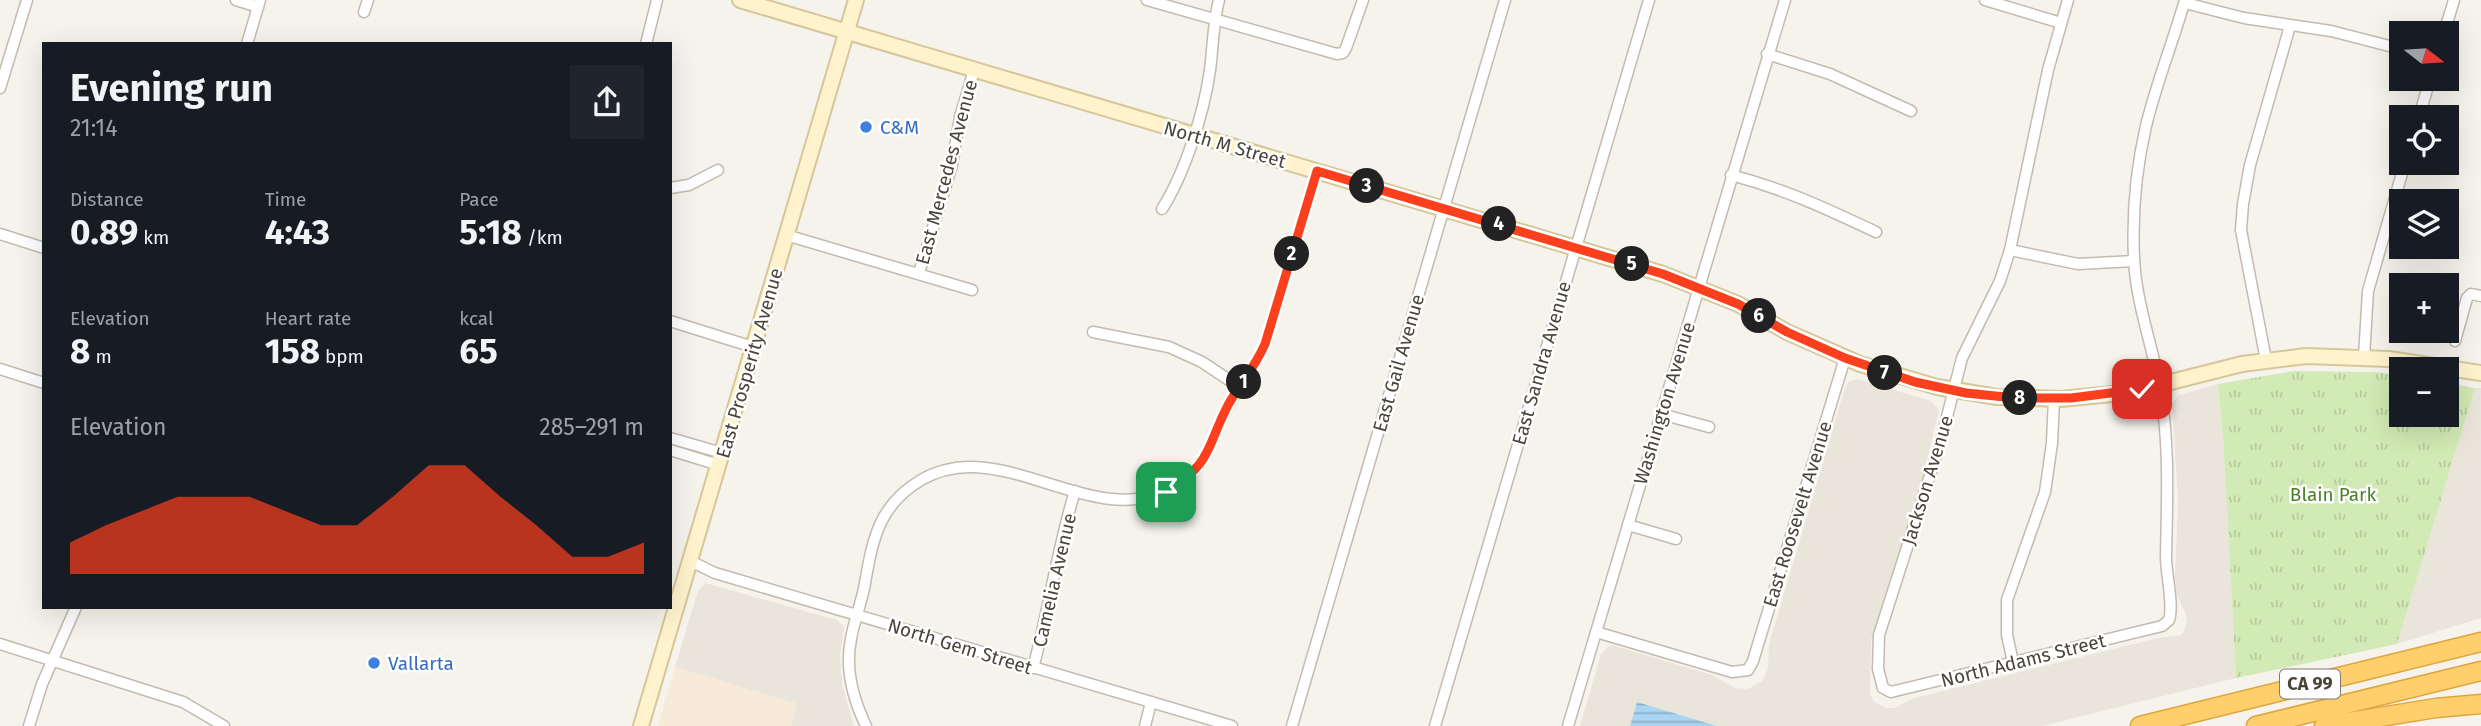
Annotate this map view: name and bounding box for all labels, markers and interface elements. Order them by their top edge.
north arrow [2389,21,2459,91]
map controls [2389,21,2459,427]
text: Evening run [70,65,273,111]
button: share [570,65,644,139]
street label: East Mercedes Avenue [911,77,982,267]
button: locate [2389,105,2459,175]
text: 21:14 [70,114,118,142]
place label: C&M [880,116,919,139]
street label: North M Street [1161,116,1289,173]
marker: C&M [858,119,874,135]
pin: 3 [1350,168,1384,204]
text: 3 [1362,174,1371,197]
text: Distance [70,188,144,211]
text: Time [265,188,306,211]
text: Pace [459,188,499,211]
button: layers [2389,189,2459,259]
pin: 4 [1482,206,1516,242]
text: 0.89 [70,211,138,253]
text: 4:43 [265,211,330,253]
text: 5:18 [459,211,522,253]
text: 4 [1493,212,1504,235]
text: km [138,226,169,249]
text: /km [522,226,563,249]
pin: 2 [1274,236,1310,272]
text: 2 [1287,242,1296,265]
pin: 5 [1614,246,1650,282]
text: 5 [1626,252,1637,275]
street label: East Prosperity Avenue [711,265,788,461]
button: + [2389,273,2459,343]
street label: East Sandra Avenue [1507,279,1576,448]
street label: East Gail Avenue [1368,292,1429,435]
pin: 6 [1742,298,1776,334]
text: 6 [1753,304,1764,327]
text: Elevation [70,307,150,330]
text: Heart rate [265,307,351,330]
text: kcal [459,307,494,330]
street label: Washington Avenue [1629,319,1700,487]
text: 8 [70,330,90,372]
text: 158 [265,330,320,372]
text: 65 [459,330,498,372]
text: m [90,345,112,368]
text: bpm [320,345,364,368]
pin: 7 [1868,356,1902,390]
button: − [2389,357,2459,427]
pin [2112,359,2172,419]
text: 7 [1880,361,1889,384]
pin: 1 [1226,364,1262,400]
text: 1 [1239,370,1248,393]
icon: check [2123,370,2161,408]
pin: 8 [2002,380,2038,416]
text: 8 [2014,386,2025,409]
text: Elevation [70,413,166,441]
text: 285–291 m [539,413,644,441]
street label: Jackson Avenue [1897,413,1958,548]
street label: East Roosevelt Avenue [1758,418,1837,610]
pin [1136,462,1196,522]
icon: arrive [1147,473,1185,511]
park label: Blain Park [2290,483,2376,506]
street label: Camelia Avenue [1028,511,1081,649]
street label: North Gem Street [885,614,1035,679]
street label: North Adams Street [1938,629,2108,692]
place label: Vallarta [388,652,454,675]
marker: Vallarta [366,655,382,671]
road number: CA 99 [2280,670,2340,698]

